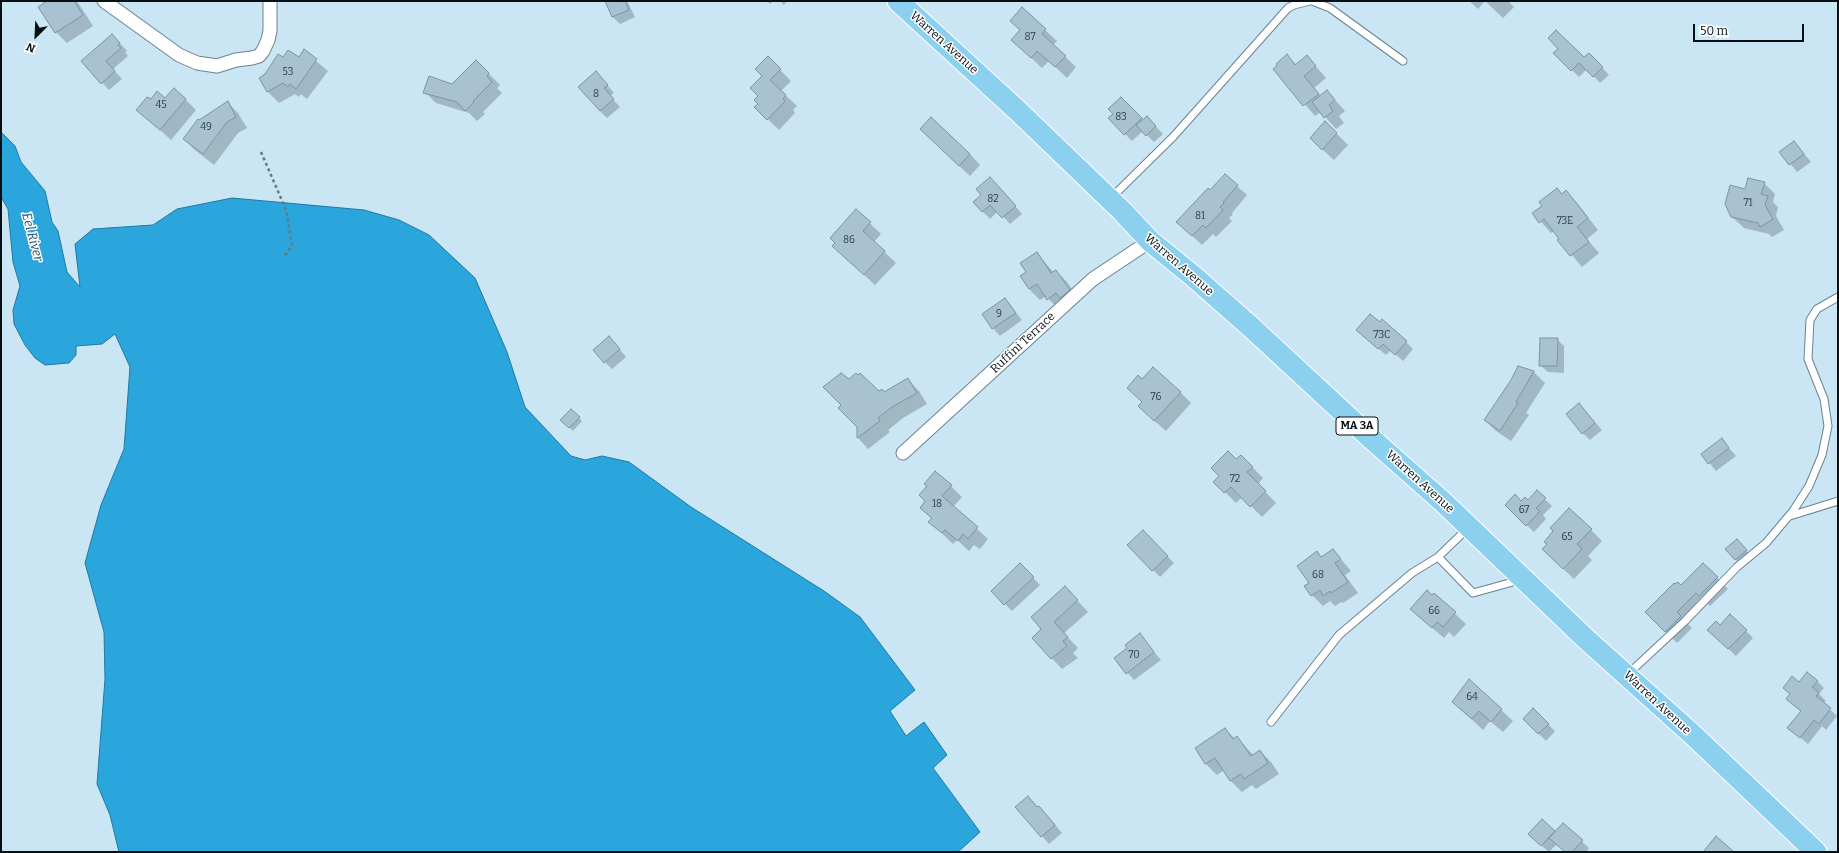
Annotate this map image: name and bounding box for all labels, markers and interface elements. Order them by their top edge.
street label: Warren Avenue [907,9,981,77]
north arrow [16,16,56,56]
scale bar [1695,16,1806,42]
text: 50 m [1700,24,1728,38]
house number: 87 [1024,31,1036,43]
text: N [24,40,37,55]
house number: 53 [283,66,293,78]
house number: 8 [593,88,599,100]
house number: 45 [155,99,167,111]
house number: 83 [1115,111,1127,123]
house number: 49 [200,121,212,133]
house number: 82 [987,193,999,205]
house number: 71 [1743,197,1753,209]
house number: 81 [1195,210,1205,222]
water label: Eel River [18,211,46,263]
house number: 73E [1557,215,1573,227]
street label: Warren Avenue [1142,231,1216,299]
house number: 86 [843,234,855,246]
house number: 9 [996,308,1002,320]
street label: Ruffini Terrace [988,309,1058,377]
house number: 73C [1374,329,1390,341]
house number: 76 [1151,391,1161,403]
road number: MA 3A [1336,417,1378,435]
street label: Warren Avenue [1383,448,1457,516]
house number: 72 [1230,473,1240,485]
house number: 18 [932,498,942,510]
house number: 67 [1519,504,1529,516]
house number: 65 [1561,531,1573,543]
house number: 68 [1312,569,1324,581]
house number: 66 [1428,605,1440,617]
house number: 70 [1128,649,1140,661]
street label: Warren Avenue [1620,668,1694,738]
house number: 64 [1466,691,1478,703]

